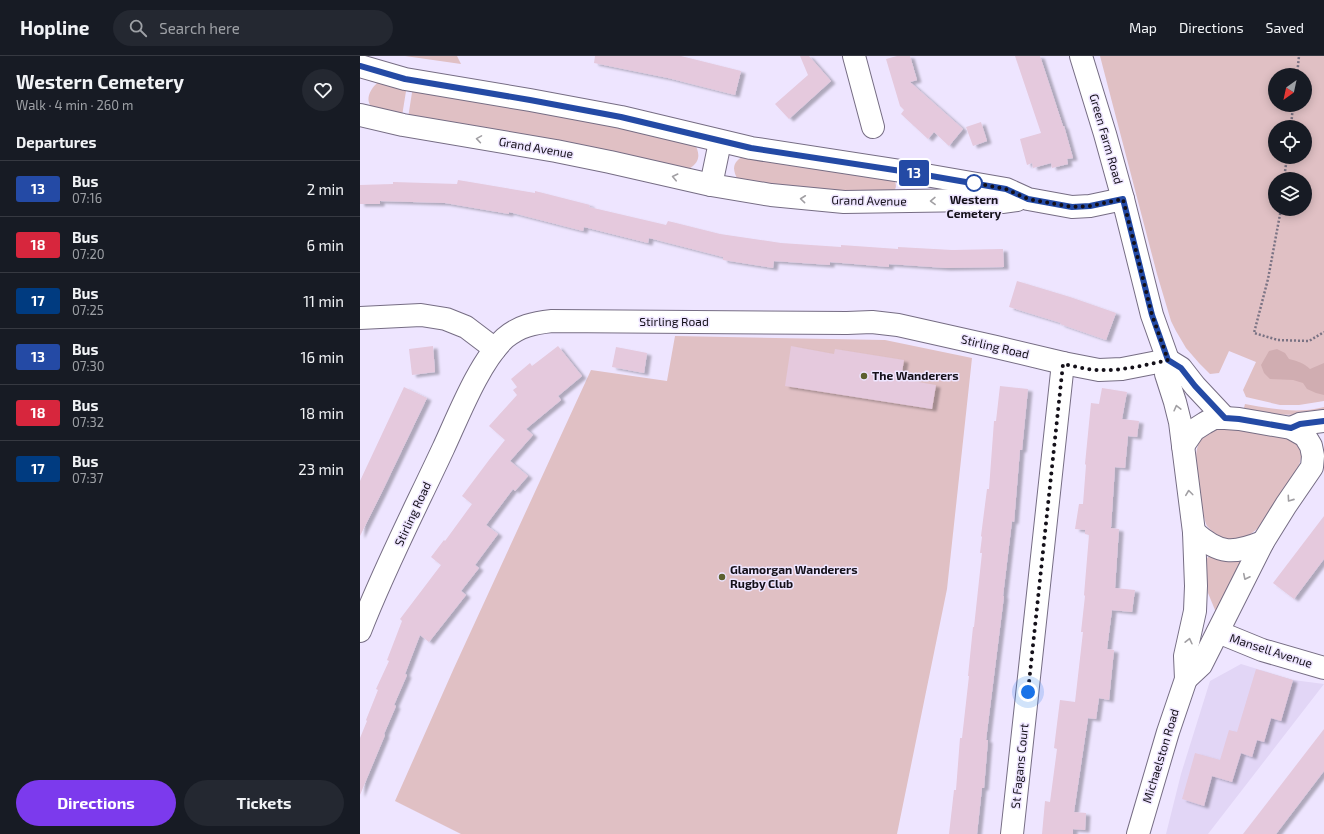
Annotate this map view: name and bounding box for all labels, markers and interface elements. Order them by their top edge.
search box [113,10,393,46]
text: Hopline [20,16,89,39]
icon: search [127,17,149,39]
text: Search here [159,19,240,37]
text: Map [1129,19,1157,36]
text: Directions [1179,19,1244,36]
text: Saved [1266,19,1304,36]
north arrow [1268,68,1312,112]
map controls [1268,68,1312,216]
button: heart [302,69,344,111]
text: Western Cemetery [16,70,184,93]
street label: Green Farm Road [1087,92,1127,185]
text: Walk · 4 min · 260 m [16,97,133,113]
button: locate [1268,120,1312,164]
text: Departures [16,133,96,151]
street label: Grand Avenue [498,134,575,160]
one-way arrow [476,135,482,143]
line badge: 13 [896,160,932,186]
text: 13 [907,164,921,181]
text: Bus [72,172,98,190]
button: layers [1268,172,1312,216]
one-way arrow [672,174,678,182]
marker: Western Cemetery [965,174,983,192]
text: 13 [31,180,45,197]
text: 2 min [307,180,344,198]
text: 07:16 [72,190,102,206]
street label: Grand Avenue [831,192,907,208]
place label: Western Cemetery [947,192,1002,221]
one-way arrow [800,194,806,203]
one-way arrow [930,197,936,205]
text: Bus [72,228,98,246]
text: 18 [31,236,45,253]
text: 6 min [306,236,344,254]
text: 07:20 [72,246,105,262]
text: Bus [72,284,98,302]
text: 17 [31,292,45,309]
text: 11 min [303,292,344,310]
text: 07:25 [72,302,104,318]
street label: Stirling Road [639,314,709,328]
street label: Stirling Road [960,331,1031,361]
text: Bus [72,340,98,358]
text: 13 [31,348,45,365]
text: 16 min [301,348,344,366]
text: 07:30 [72,358,105,374]
place label: The Wanderers [872,368,959,382]
marker: The Wanderers [859,371,869,381]
text: Bus [72,396,98,414]
text: 18 [31,404,45,421]
text: 18 min [300,404,344,422]
one-way arrow [1173,405,1181,411]
text: 07:32 [72,414,104,430]
text: Bus [72,452,98,470]
text: 17 [31,460,45,477]
text: 23 min [298,460,344,478]
text: 07:37 [72,470,103,486]
street label: Stirling Road [391,479,433,548]
one-way arrow [1185,490,1194,496]
one-way arrow [1287,495,1295,502]
place label: Glamorgan Wanderers Rugby Club [730,562,858,591]
marker: Glamorgan Wanderers Rugby Club [717,572,727,582]
one-way arrow [1243,573,1250,580]
street label: Mansell Avenue [1228,630,1314,670]
one-way arrow [1184,638,1193,645]
your location [1018,682,1038,702]
street label: Michaelston Road [1139,707,1181,804]
street label: St Fagans Court [1008,722,1030,809]
button: Directions [16,780,176,826]
button: Tickets [184,780,344,826]

